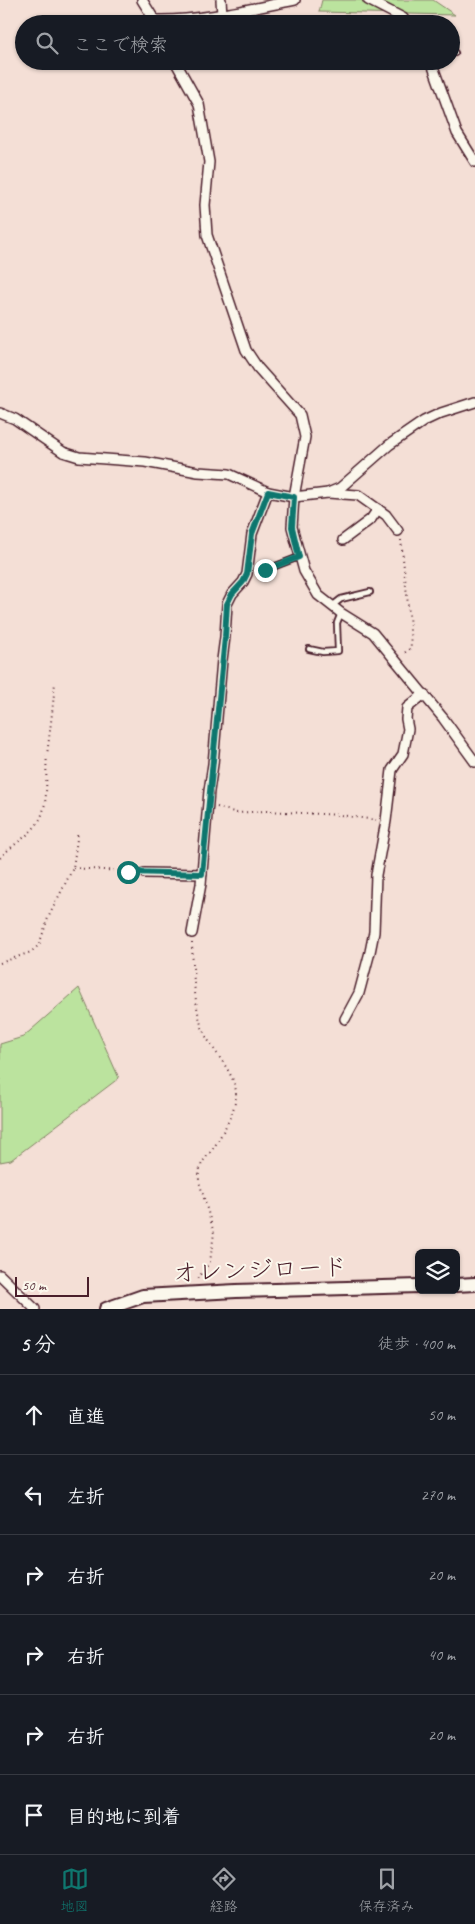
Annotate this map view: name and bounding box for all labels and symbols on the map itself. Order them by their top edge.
route end [254,559,277,582]
route start [117,861,140,884]
street label: オレンジロード [172,1251,348,1289]
scale bar [15,1274,89,1297]

